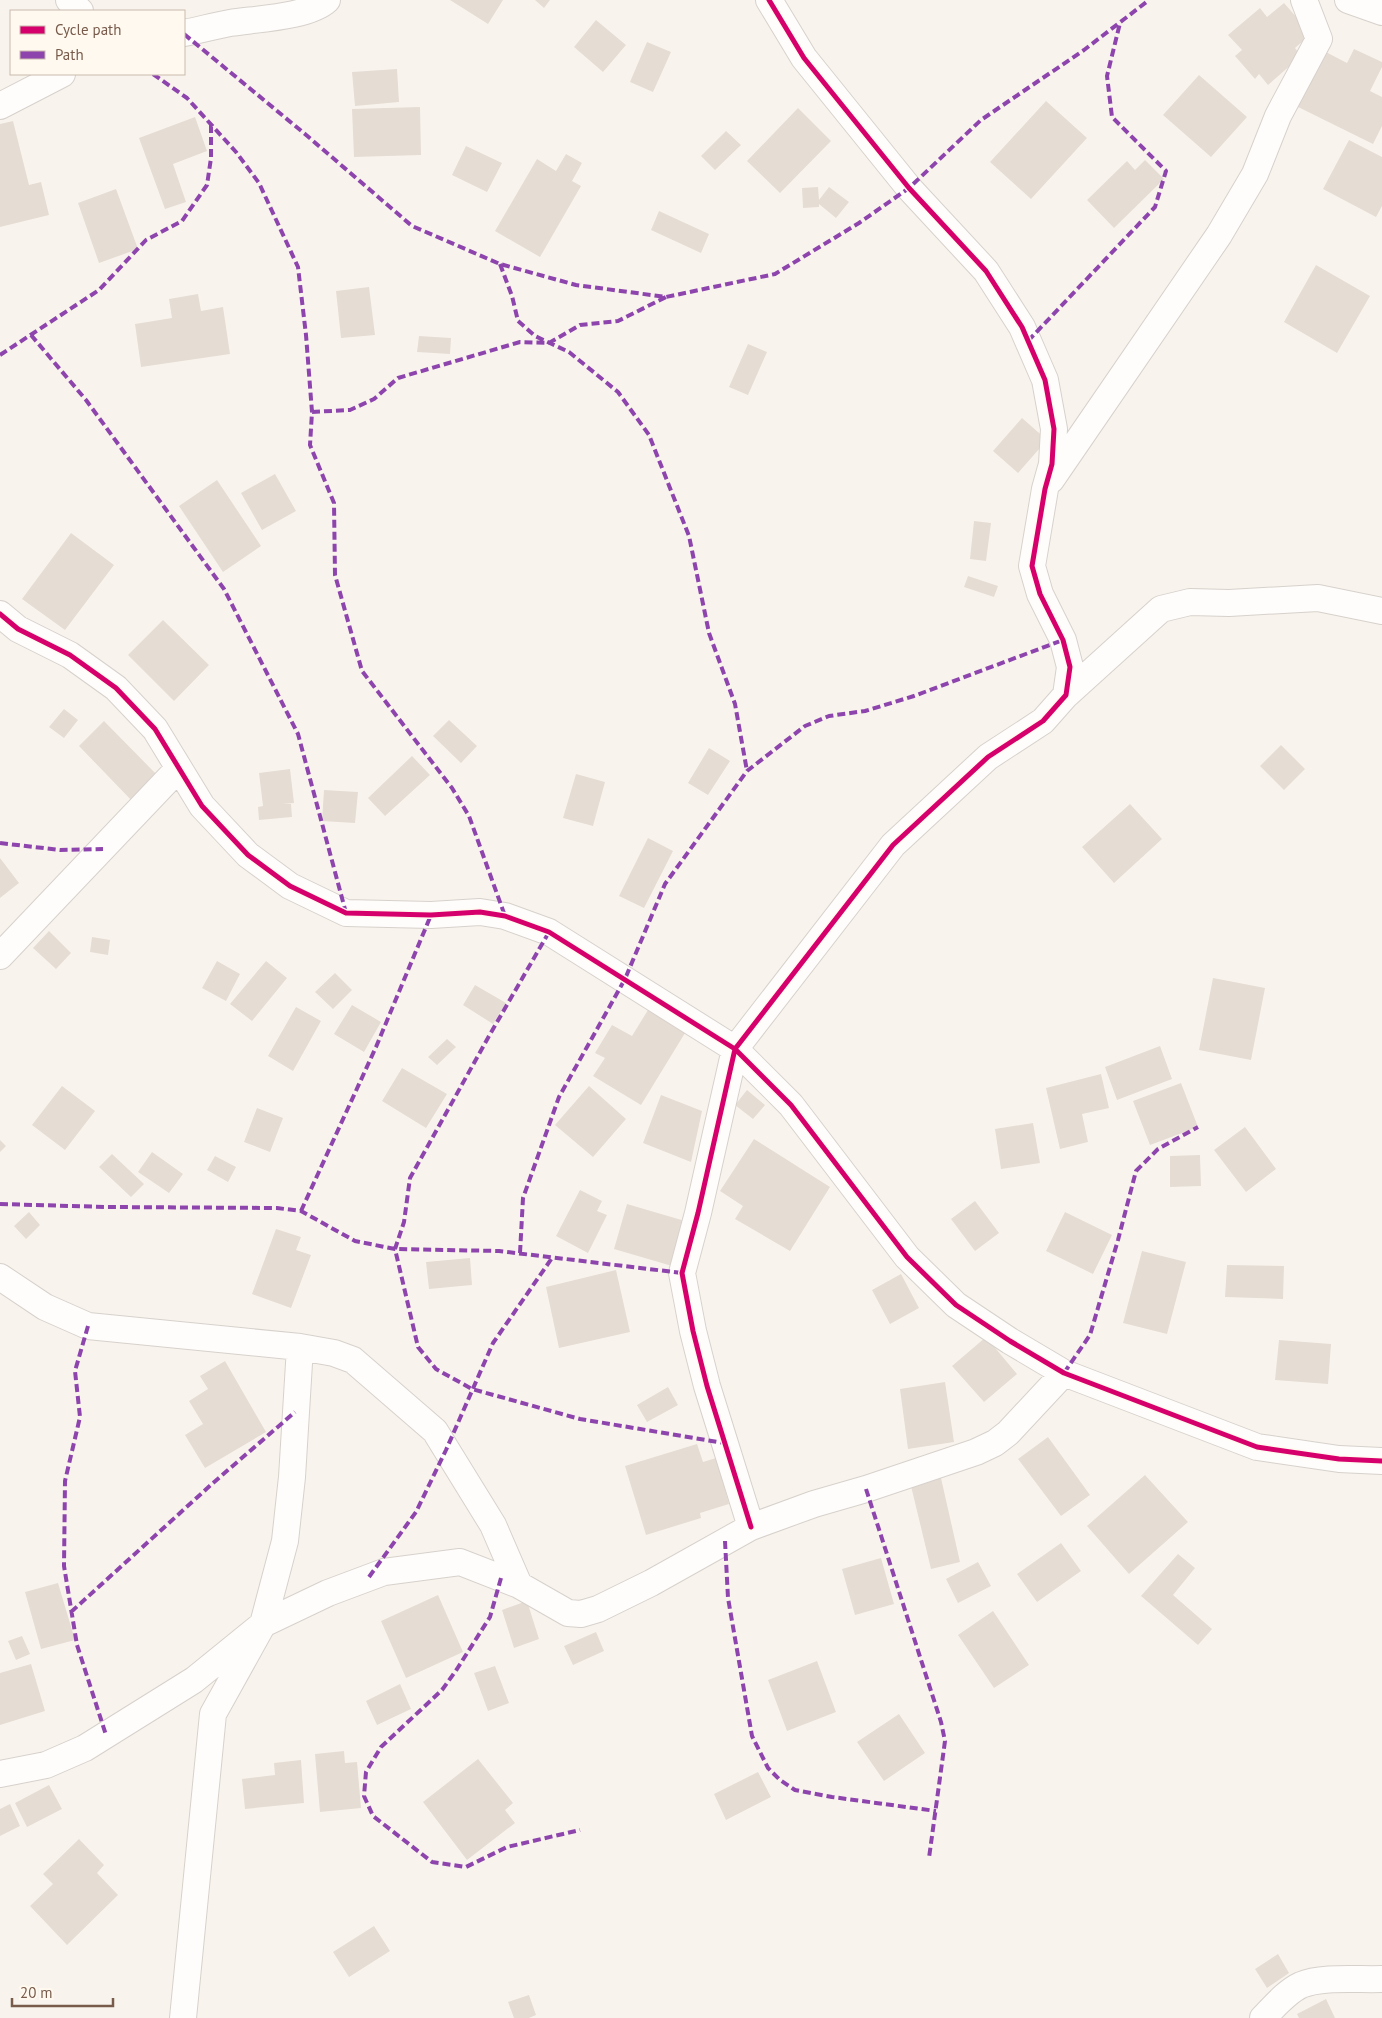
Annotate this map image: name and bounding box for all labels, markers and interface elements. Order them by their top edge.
legend [10,10,185,75]
text: Cycle path [55,20,121,39]
text: Path [55,45,84,64]
scale bar [12,1976,114,2008]
text: 20 m [20,1983,53,2002]

